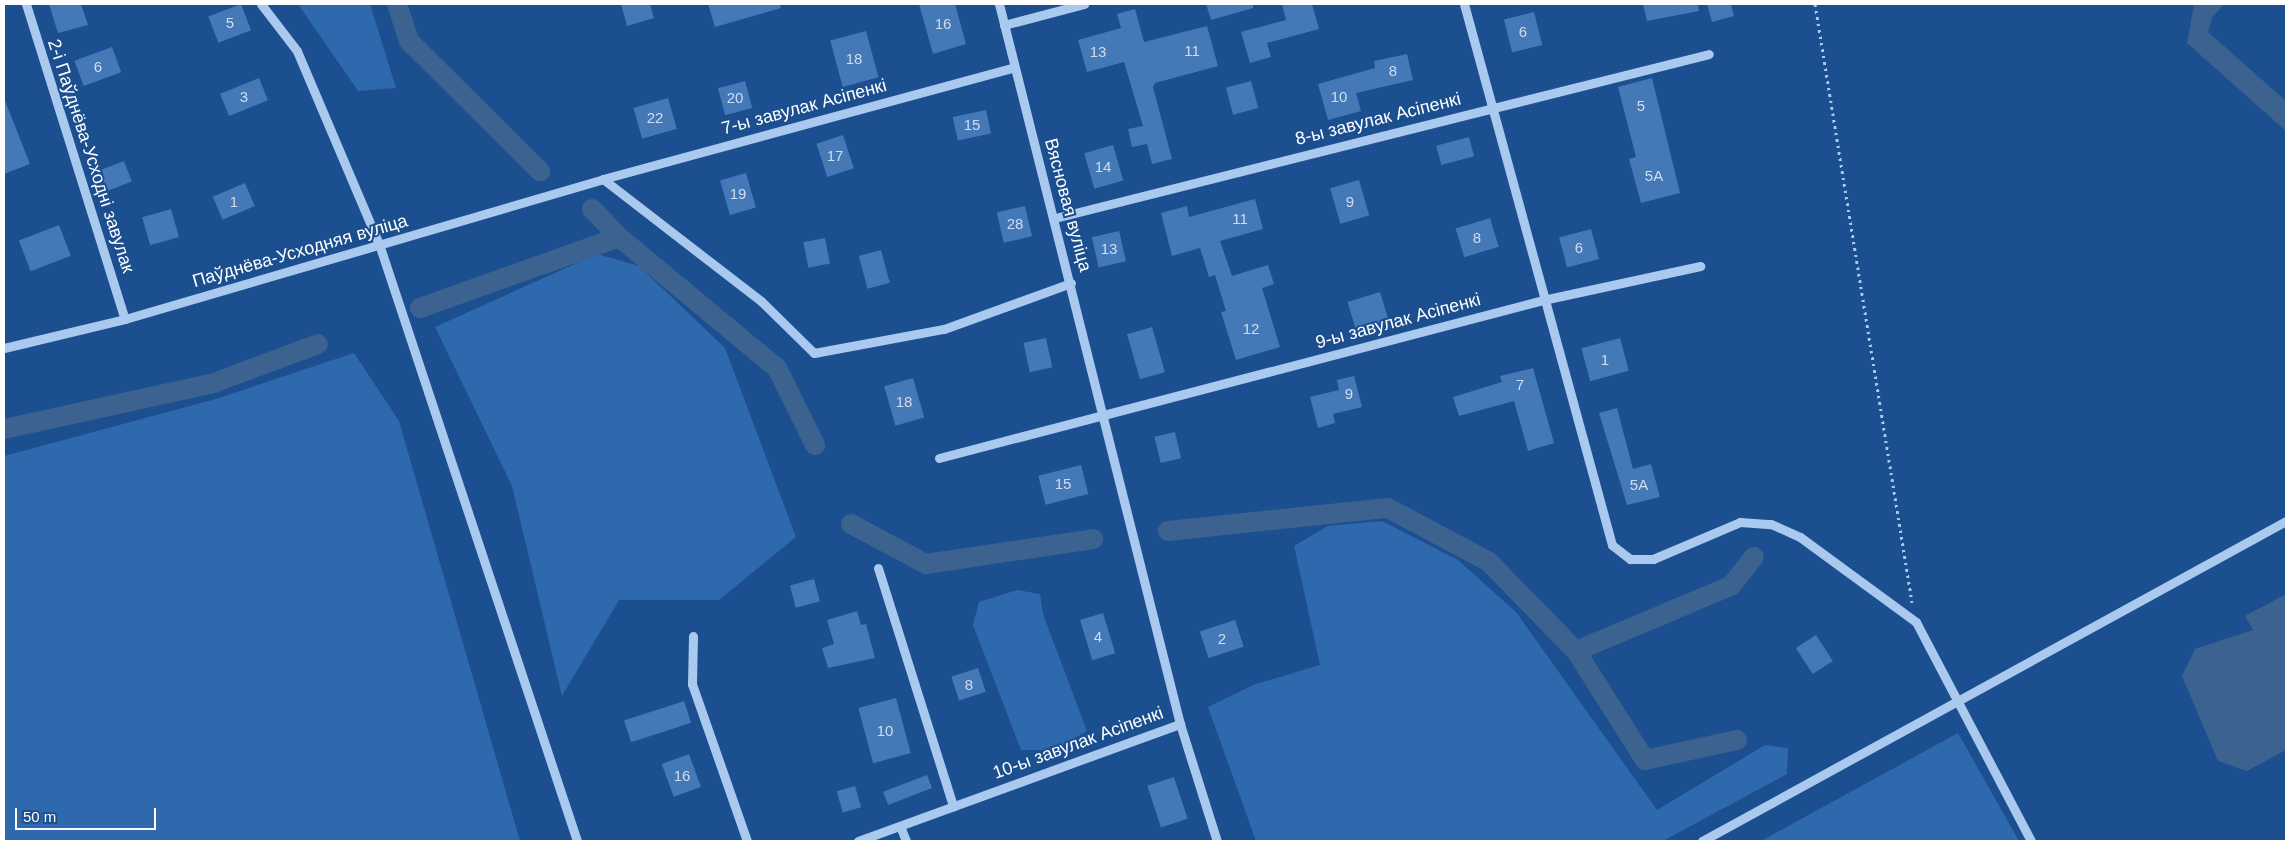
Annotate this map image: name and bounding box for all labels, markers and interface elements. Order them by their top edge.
house number: 5 [226,14,234,32]
house number: 16 [935,15,951,33]
house number: 6 [1519,23,1527,41]
street label: 2-і Паўднёва-Усходні завулак [43,36,139,276]
house number: 11 [1184,42,1200,60]
house number: 13 [1090,43,1106,61]
house number: 18 [846,50,862,68]
house number: 6 [94,58,102,76]
house number: 8 [1389,62,1397,80]
street label: 7-ы завулак Асіпенкі [719,75,889,139]
house number: 3 [240,88,248,106]
street label: 8-ы завулак Асіпенкі [1293,88,1463,150]
house number: 10 [1331,88,1347,106]
house number: 20 [727,89,743,107]
house number: 5 [1637,97,1645,115]
house number: 22 [647,109,663,127]
house number: 15 [964,116,980,134]
street label: Вясновая вуліца [1040,136,1096,274]
house number: 17 [827,147,843,165]
house number: 14 [1095,158,1111,176]
house number: 5А [1645,167,1663,185]
house number: 19 [730,185,746,203]
house number: 1 [230,193,238,211]
house number: 9 [1346,193,1354,211]
street label: Паўднёва-Усходняя вуліца [190,210,410,292]
house number: 11 [1232,210,1248,228]
house number: 28 [1007,215,1023,233]
house number: 8 [1473,229,1481,247]
house number: 6 [1575,239,1583,257]
house number: 13 [1101,240,1117,258]
street label: 9-ы завулак Асіпенкі [1313,289,1483,353]
house number: 12 [1243,320,1259,338]
house number: 1 [1601,351,1609,369]
house number: 7 [1516,376,1524,394]
house number: 9 [1345,385,1353,403]
house number: 18 [896,393,912,411]
house number: 15 [1055,475,1071,493]
house number: 5А [1630,476,1648,494]
house number: 4 [1094,628,1102,646]
house number: 2 [1218,630,1226,648]
house number: 8 [965,676,973,694]
street label: 10-ы завулак Асіпенкі [990,702,1166,784]
house number: 10 [877,722,893,740]
house number: 16 [674,767,690,785]
scale bar [18,798,159,830]
text: 50 m [23,808,56,825]

